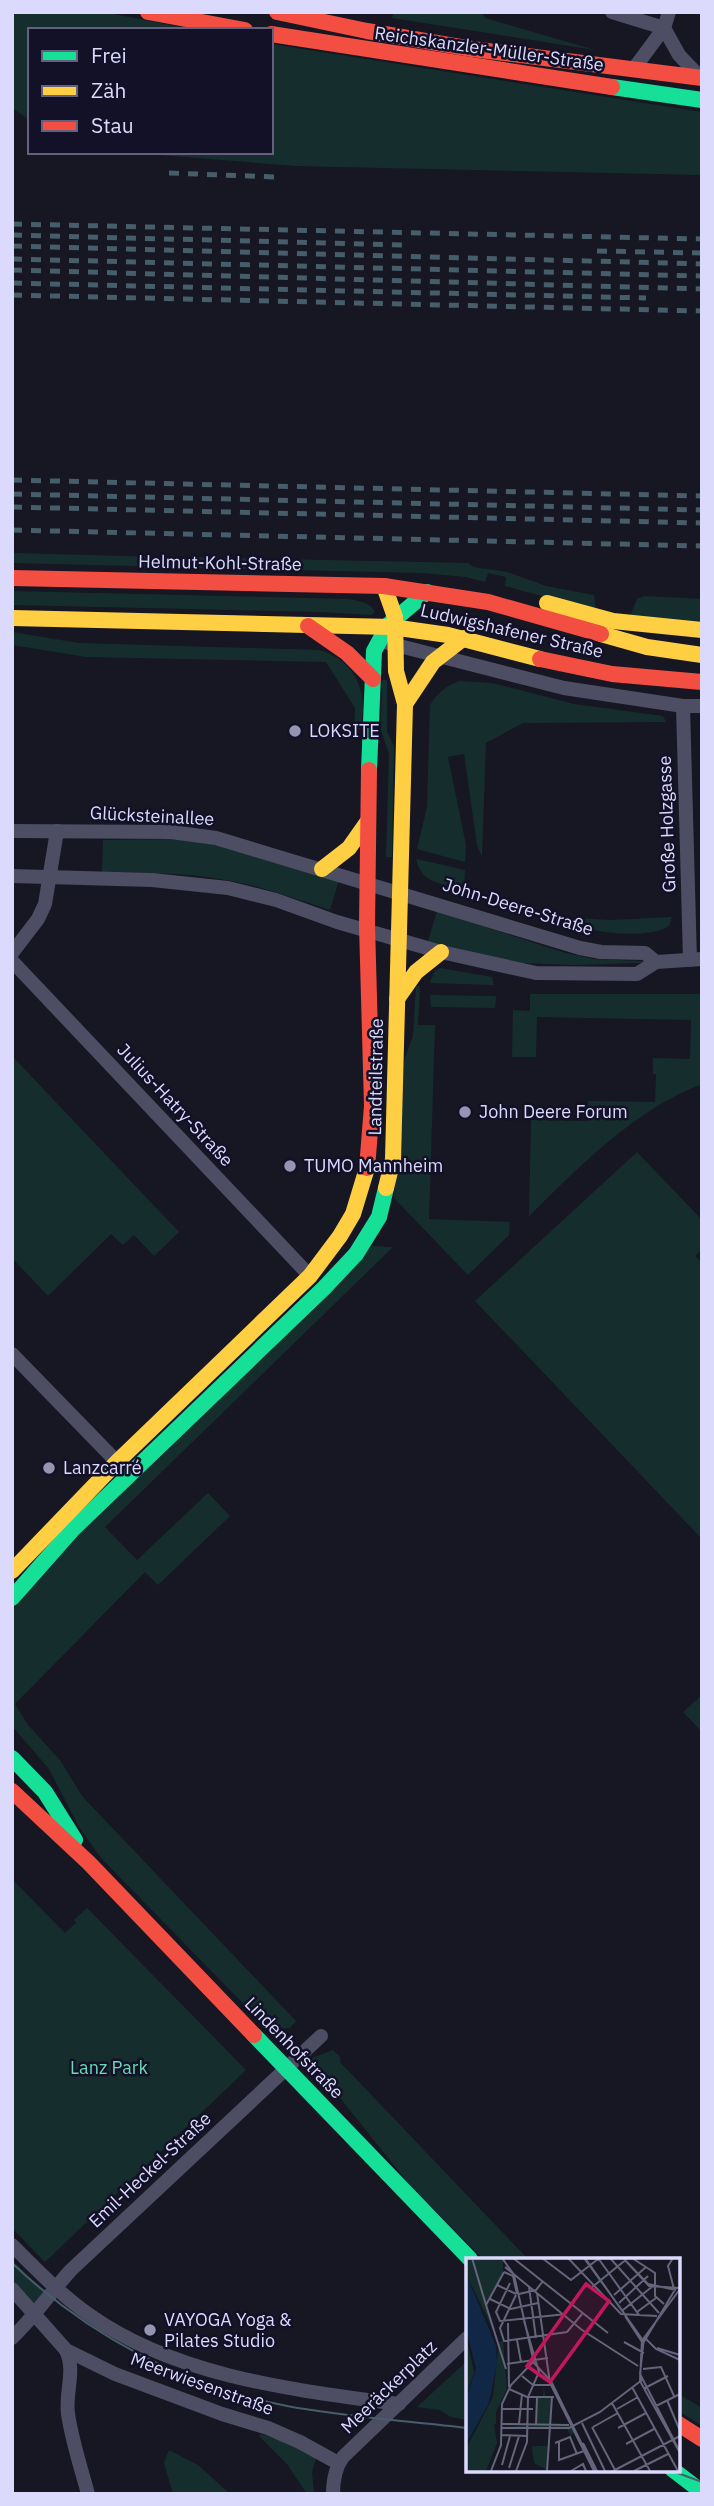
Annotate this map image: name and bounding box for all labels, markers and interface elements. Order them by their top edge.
street label: Reichskanzler-Müller-Straße [373,21,605,76]
legend [28,28,273,154]
text: Frei [91,41,127,69]
text: Zäh [91,76,126,104]
text: Stau [91,111,134,139]
street label: Helmut-Kohl-Straße [138,550,302,575]
street label: Ludwigshafener Straße [418,598,606,663]
place label: LOKSITE [309,719,380,742]
marker: LOKSITE [287,723,303,739]
street label: Große Holzgasse [653,755,680,893]
street label: Glücksteinallee [89,801,215,830]
street label: John-Deere-Straße [440,873,596,940]
street label: Landteilstraße [363,1018,388,1136]
street label: Julius-Hatry-Straße [112,1038,238,1171]
place label: John Deere Forum [479,1100,628,1123]
marker: John Deere Forum [457,1104,473,1120]
place label: TUMO Mannheim [304,1154,443,1177]
marker: TUMO Mannheim [282,1158,298,1174]
place label: Lanzcarré [63,1456,142,1479]
marker: Lanzcarré [41,1460,57,1476]
street label: Lindenhofstraße [240,1992,349,2103]
park label: Lanz Park [70,2056,148,2079]
street label: Emil-Heckel-Straße [84,2107,216,2232]
inset map [466,2258,679,2471]
place label: VAYOGA Yoga & Pilates Studio [164,2308,292,2352]
marker: VAYOGA Yoga & Pilates Studio [142,2322,158,2338]
street label: Meeräckerplatz [336,2335,442,2438]
street label: Meerwiesenstraße [127,2347,277,2420]

